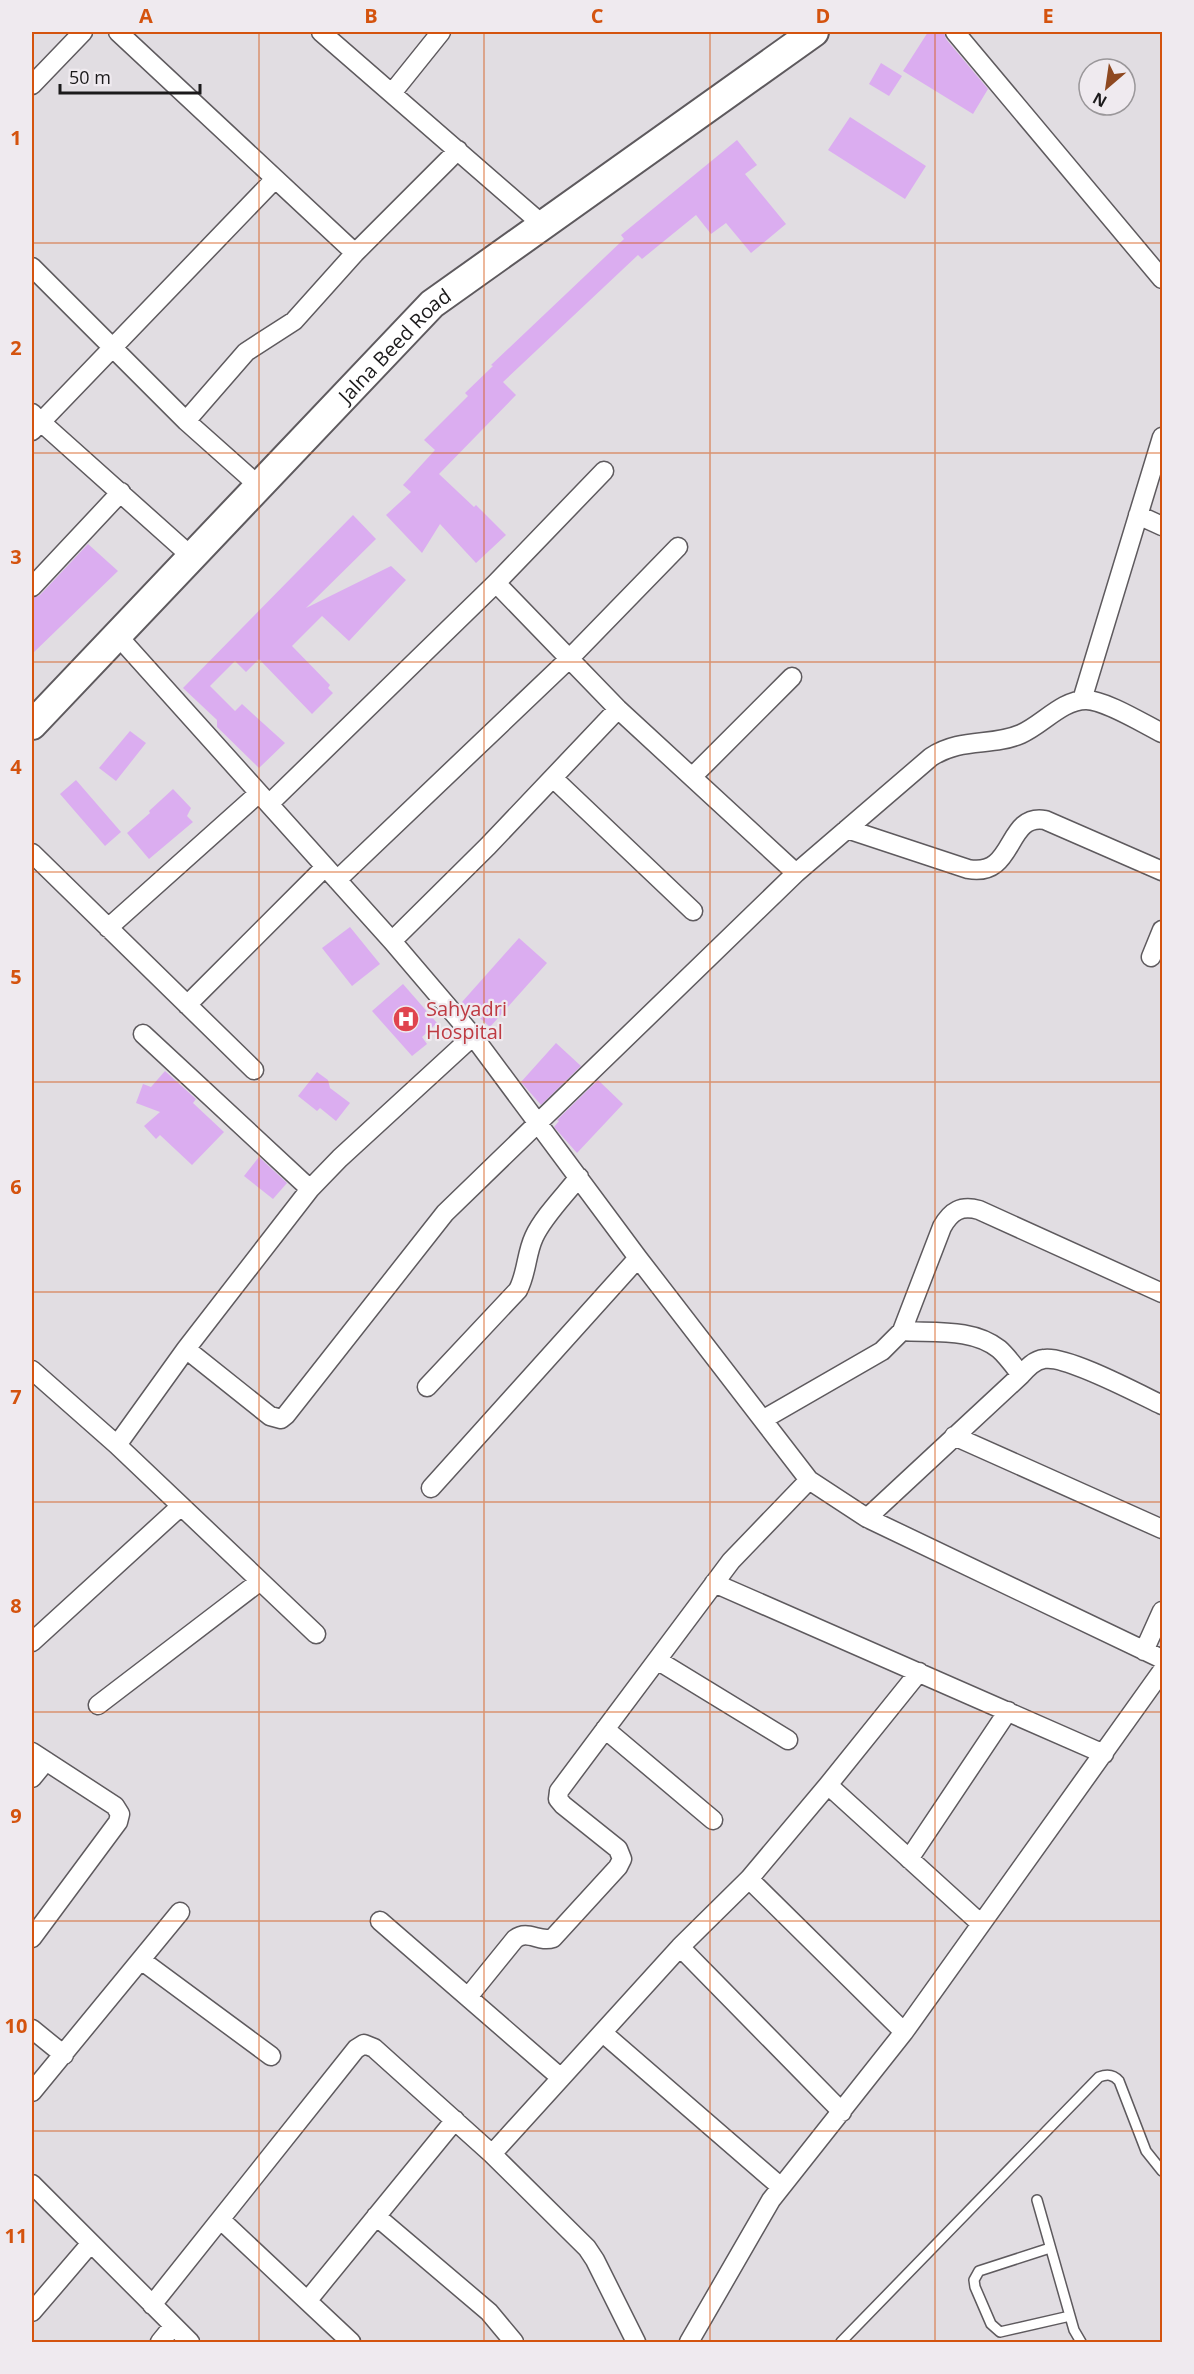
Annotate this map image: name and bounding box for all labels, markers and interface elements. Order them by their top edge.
text: A [139,2,153,29]
text: B [364,2,378,29]
text: C [591,2,604,29]
text: D [816,2,830,29]
text: E [1042,2,1054,29]
scale bar [60,57,200,95]
north arrow [1077,57,1137,117]
text: 50 m [69,65,111,89]
text: N [1089,87,1111,113]
text: 1 [10,124,22,151]
street label: Jalna Beed Road [331,282,456,410]
text: 2 [10,334,22,361]
text: 3 [10,543,22,570]
text: 4 [10,753,22,780]
text: 5 [10,963,22,990]
place label: Sahyadri Hospital [426,995,507,1045]
hospital icon: Sahyadri Hospital [391,1004,421,1034]
text: 6 [10,1173,22,1200]
text: 7 [10,1383,22,1410]
text: 8 [10,1592,22,1619]
text: 9 [10,1802,22,1829]
text: 10 [5,2012,27,2039]
text: 11 [5,2222,27,2249]

